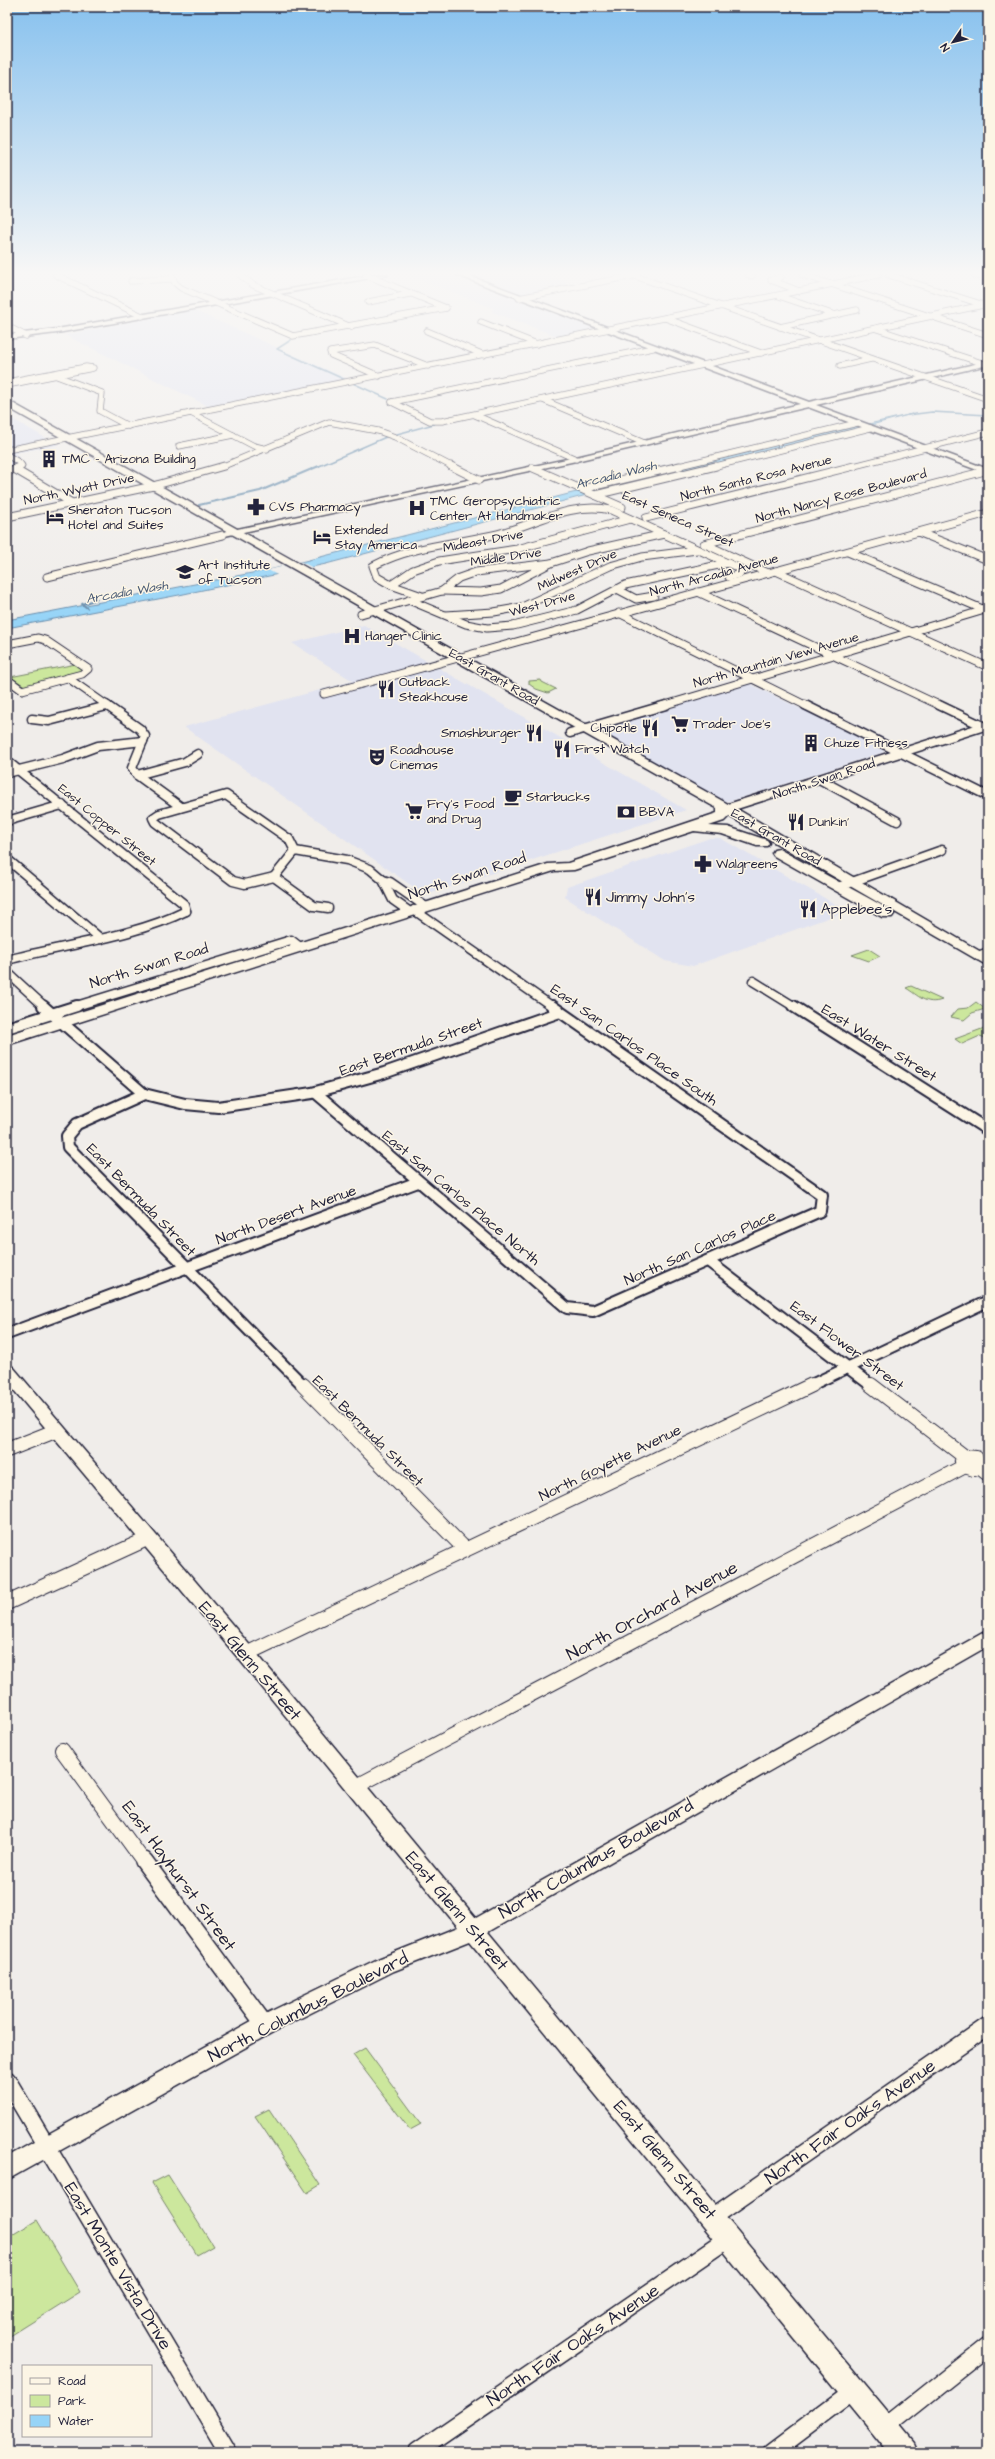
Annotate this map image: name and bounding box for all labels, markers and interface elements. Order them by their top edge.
north arrow [933,22,973,62]
text: N [937,40,953,55]
building icon: TMC - Arizona Building [39,449,59,469]
place label: TMC - Arizona Building [62,450,196,469]
street label: North Santa Rosa Avenue [679,450,833,506]
water label: Arcadia Wash [574,456,659,494]
street label: North Nancy Rose Boulevard [754,464,929,528]
street label: North Wyatt Drive [22,468,136,510]
street label: East Seneca Street [619,486,737,552]
place label: TMC Geropsychiatric Center At Handmaker [430,492,563,525]
pharmacy icon: CVS Pharmacy [246,497,266,517]
place label: CVS Pharmacy [269,498,361,517]
hospital icon: TMC Geropsychiatric Center At Handmaker [407,498,427,518]
place label: Sheraton Tucson Hotel and Suites [68,501,172,534]
hotel icon: Sheraton Tucson Hotel and Suites [45,507,65,527]
place label: Extended Stay America [335,521,417,555]
street label: Mideast Drive [441,525,525,557]
hotel icon: Extended Stay America [312,527,332,547]
street label: Middle Drive [469,543,543,571]
street label: Midwest Drive [534,544,620,596]
street label: North Arcadia Avenue [648,549,780,601]
place label: Art Institute of Tucson [198,556,270,589]
school or university icon: Art Institute of Tucson [175,562,195,582]
water label: Arcadia Wash [85,576,170,608]
street label: West Drive [507,587,577,621]
hospital icon: Hanger Clinic [342,626,362,646]
place label: Hanger Clinic [365,627,442,646]
street label: North Mountain View Avenue [691,628,861,692]
street label: East Grant Road [446,644,542,710]
place label: Outback Steakhouse [399,673,468,706]
restaurant icon: Outback Steakhouse [376,679,396,699]
supermarket icon: Trader Joe's [670,714,690,734]
place label: Trader Joe's [693,715,771,733]
restaurant icon: Chipotle [640,718,660,738]
place label: Chipotle [591,719,637,737]
restaurant icon: Smashburger [524,723,544,743]
place label: Smashburger [441,724,521,743]
building icon: Chuze Fitness [801,733,821,753]
place label: Chuze Fitness [824,734,908,752]
restaurant icon: First Watch [552,739,572,759]
place label: First Watch [575,740,649,758]
place label: Roadhouse Cinemas [390,741,454,774]
theatre icon: Roadhouse Cinemas [367,747,387,767]
street label: North Swan Road [771,754,878,804]
street label: East Copper Street [54,780,161,871]
cafe icon: Starbucks [503,787,523,807]
place label: Starbucks [526,788,591,806]
place label: Fry's Food and Drug [427,795,495,829]
supermarket icon: Fry's Food and Drug [404,801,424,821]
bank icon: BBVA [616,802,636,822]
place label: BBVA [639,803,675,821]
street label: East Grant Road [728,804,824,870]
restaurant icon: Dunkin' [786,812,806,832]
place label: Dunkin' [809,813,849,831]
street label: North Swan Road [405,847,529,905]
pharmacy icon: Walgreens [693,854,713,874]
place label: Walgreens [716,855,778,874]
restaurant icon: Jimmy John's [583,887,603,907]
place label: Jimmy John's [606,887,696,909]
restaurant icon: Applebee's [798,899,818,919]
place label: Applebee's [821,899,893,920]
street label: North Swan Road [87,938,211,994]
street label: East San Carlos Place South [546,979,722,1111]
street label: East Water Street [817,999,941,1087]
street label: East Bermuda Street [337,1013,485,1081]
street label: East San Carlos Place North [377,1126,545,1271]
street label: East Bermuda Street [81,1139,201,1261]
street label: North Desert Avenue [213,1180,359,1250]
street label: North San Carlos Place [621,1205,779,1291]
street label: East Flower Street [786,1296,908,1396]
street label: East Bermuda Street [308,1371,428,1491]
street label: North Goyette Avenue [535,1419,685,1507]
street label: North Orchard Avenue [562,1555,742,1667]
street label: East Glenn Street [193,1596,308,1727]
street label: North Columbus Boulevard [494,1793,698,1925]
street label: East Hayhurst Street [115,1796,243,1957]
street label: East Glenn Street [400,1846,515,1977]
street label: North Columbus Boulevard [204,1946,412,2068]
street label: North Fair Oaks Avenue [760,2053,941,2191]
street label: East Glenn Street [608,2095,723,2226]
street label: East Monte Vista Drive [58,2177,178,2355]
street label: North Fair Oaks Avenue [482,2278,664,2412]
legend [22,2365,152,2437]
text: Road [58,2373,86,2390]
text: Park [58,2393,86,2410]
text: Water [58,2413,94,2430]

